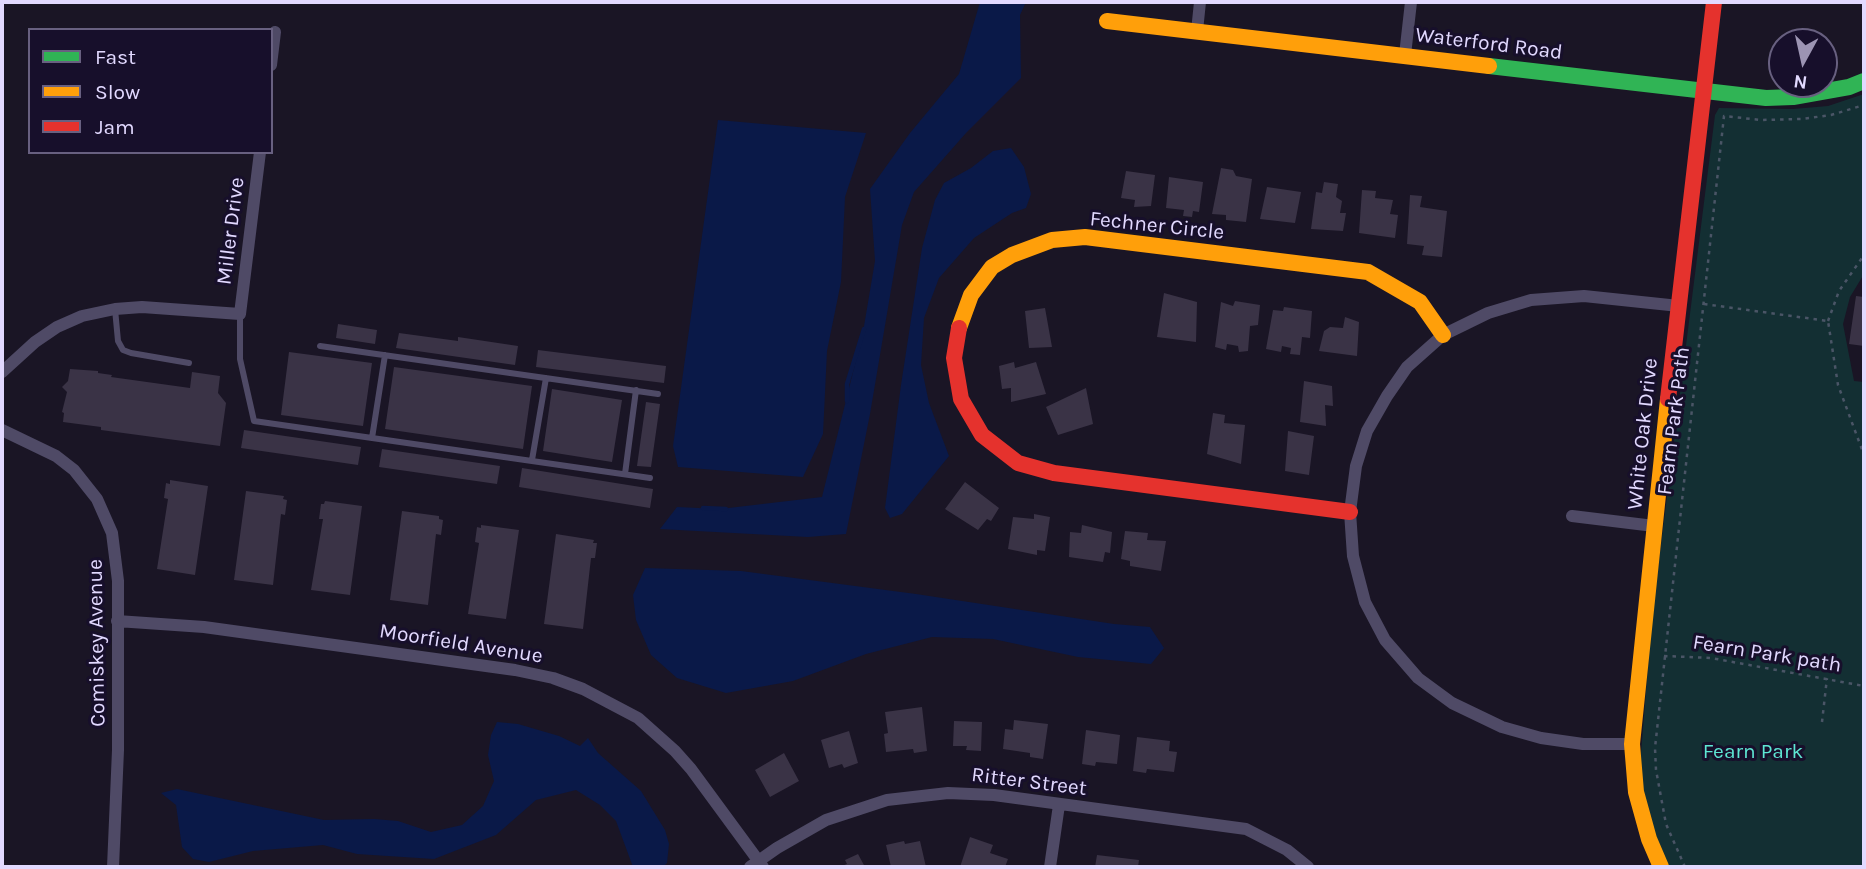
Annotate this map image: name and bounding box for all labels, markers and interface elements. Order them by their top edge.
street label: Waterford Road [1414,22,1564,66]
legend [28,28,273,154]
north arrow [1768,28,1838,98]
text: Fast [95,45,136,69]
text: N [1792,70,1809,94]
text: Slow [95,80,140,104]
text: Jam [95,115,135,139]
street label: Miller Drive [212,176,250,286]
street label: Fechner Circle [1089,206,1225,246]
street label: Fearn Park Path [1652,345,1696,497]
street label: White Oak Drive [1623,357,1663,511]
street label: Comiskey Avenue [83,559,111,727]
street label: Moorfield Avenue [378,619,544,669]
street label: Fearn Park path [1691,630,1843,678]
park label: Fearn Park [1703,739,1803,765]
street label: Ritter Street [970,762,1088,802]

